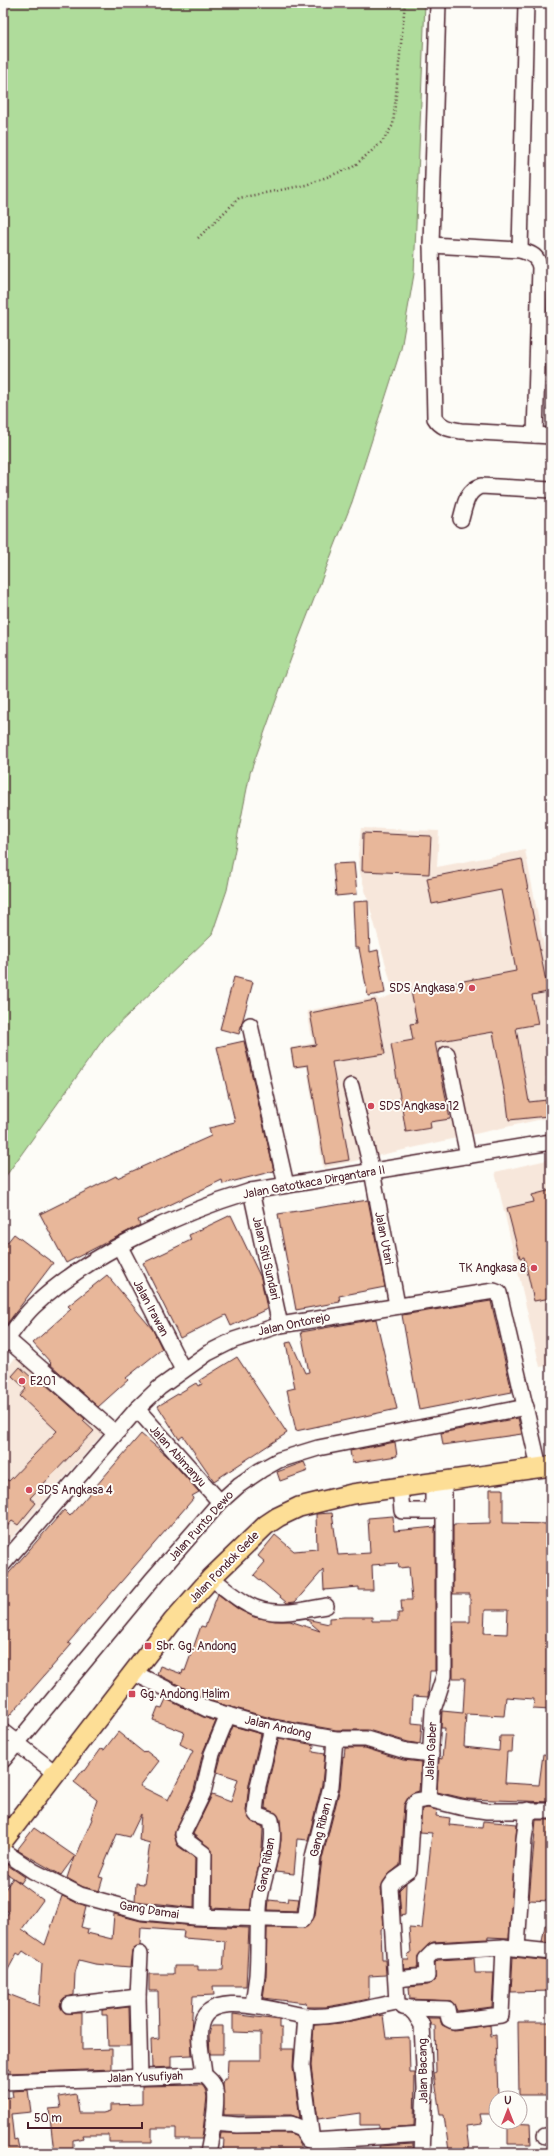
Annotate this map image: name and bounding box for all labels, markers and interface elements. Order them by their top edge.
place label: SDS Angkasa 9 [389,981,464,996]
marker: SDS Angkasa 9 [467,983,477,993]
place label: SDS Angkasa 12 [379,1099,460,1114]
marker: SDS Angkasa 12 [366,1101,376,1111]
street label: Jalan Gatotkaca Dirgantara II [242,1163,387,1202]
street label: Jalan Utari [371,1210,396,1266]
street label: Jalan Siti Sundari [249,1215,282,1301]
place label: TK Angkasa 8 [459,1261,526,1276]
marker: TK Angkasa 8 [529,1263,539,1273]
street label: Jalan Irawan [129,1277,172,1339]
street label: Jalan Ontorejo [257,1309,332,1339]
place label: E201 [30,1374,56,1389]
marker: E201 [17,1376,27,1386]
street label: Jalan Abimanyu [146,1422,209,1490]
place label: SDS Angkasa 4 [37,1483,113,1498]
marker: SDS Angkasa 4 [24,1485,34,1495]
street label: Jalan Punto Dewo [166,1487,237,1565]
street label: Jalan Pondok Gede [186,1528,262,1606]
place label: Sbr. Gg. Andong [156,1639,236,1654]
marker: Sbr. Gg. Andong [143,1641,153,1651]
place label: Gg. Andong Halim [140,1687,230,1702]
marker: Gg. Andong Halim [127,1689,137,1699]
street label: Jalan Andong [243,1713,313,1742]
street label: Jalan Gaber [422,1721,441,1781]
street label: Gang Riban I [307,1795,336,1859]
street label: Gang Riban [254,1836,279,1894]
street label: Gang Damai [118,1898,180,1923]
street label: Jalan Bacang [415,2038,432,2104]
street label: Jalan Yusufiyah [107,2069,184,2086]
north arrow [488,2090,528,2130]
text: U [504,2094,512,2107]
scale bar [28,2104,142,2130]
text: 50 m [34,2111,62,2126]

